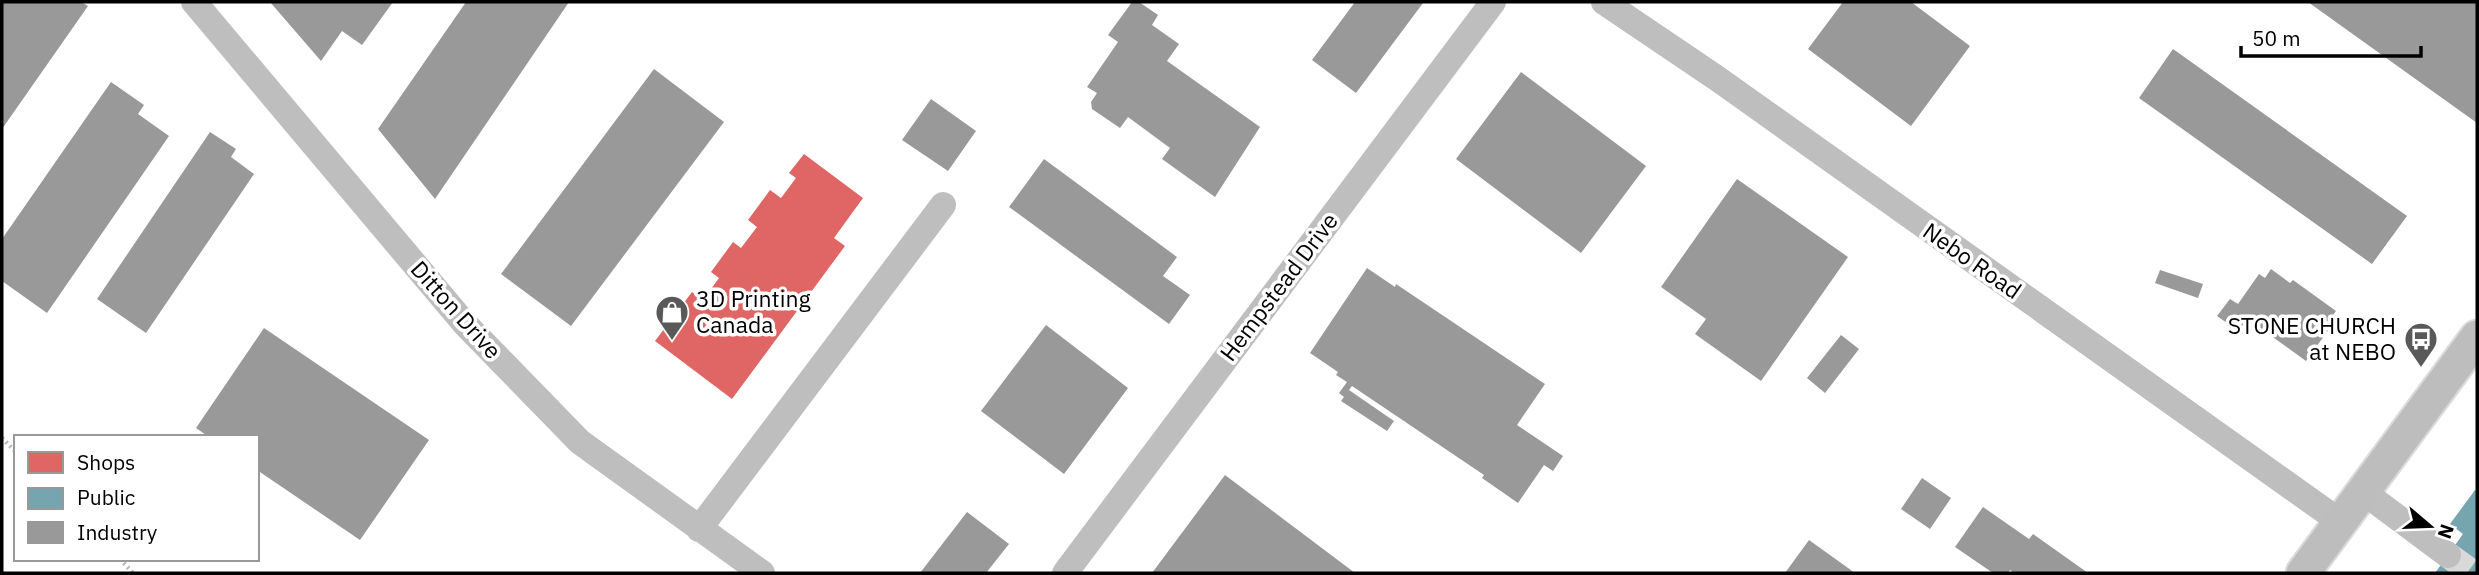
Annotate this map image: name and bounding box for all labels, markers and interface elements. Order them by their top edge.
scale bar [2241,14,2421,58]
text: 50 m [2252,24,2301,52]
street label: Hempstead Drive [1213,206,1344,367]
street label: Nebo Road [1918,215,2028,305]
street label: Ditton Drive [405,254,509,365]
place label: 3D Printing Canada [696,283,811,339]
shop icon: 3D Printing Canada [653,293,691,342]
place label: STONE CHURCH at NEBO [2228,310,2396,366]
bus stop icon: STONE CHURCH at NEBO [2402,320,2440,369]
legend [14,435,259,561]
text: Shops [77,448,135,476]
text: Public [77,483,135,511]
north arrow [2395,491,2465,561]
text: Industry [77,518,158,546]
text: N [2432,521,2460,542]

